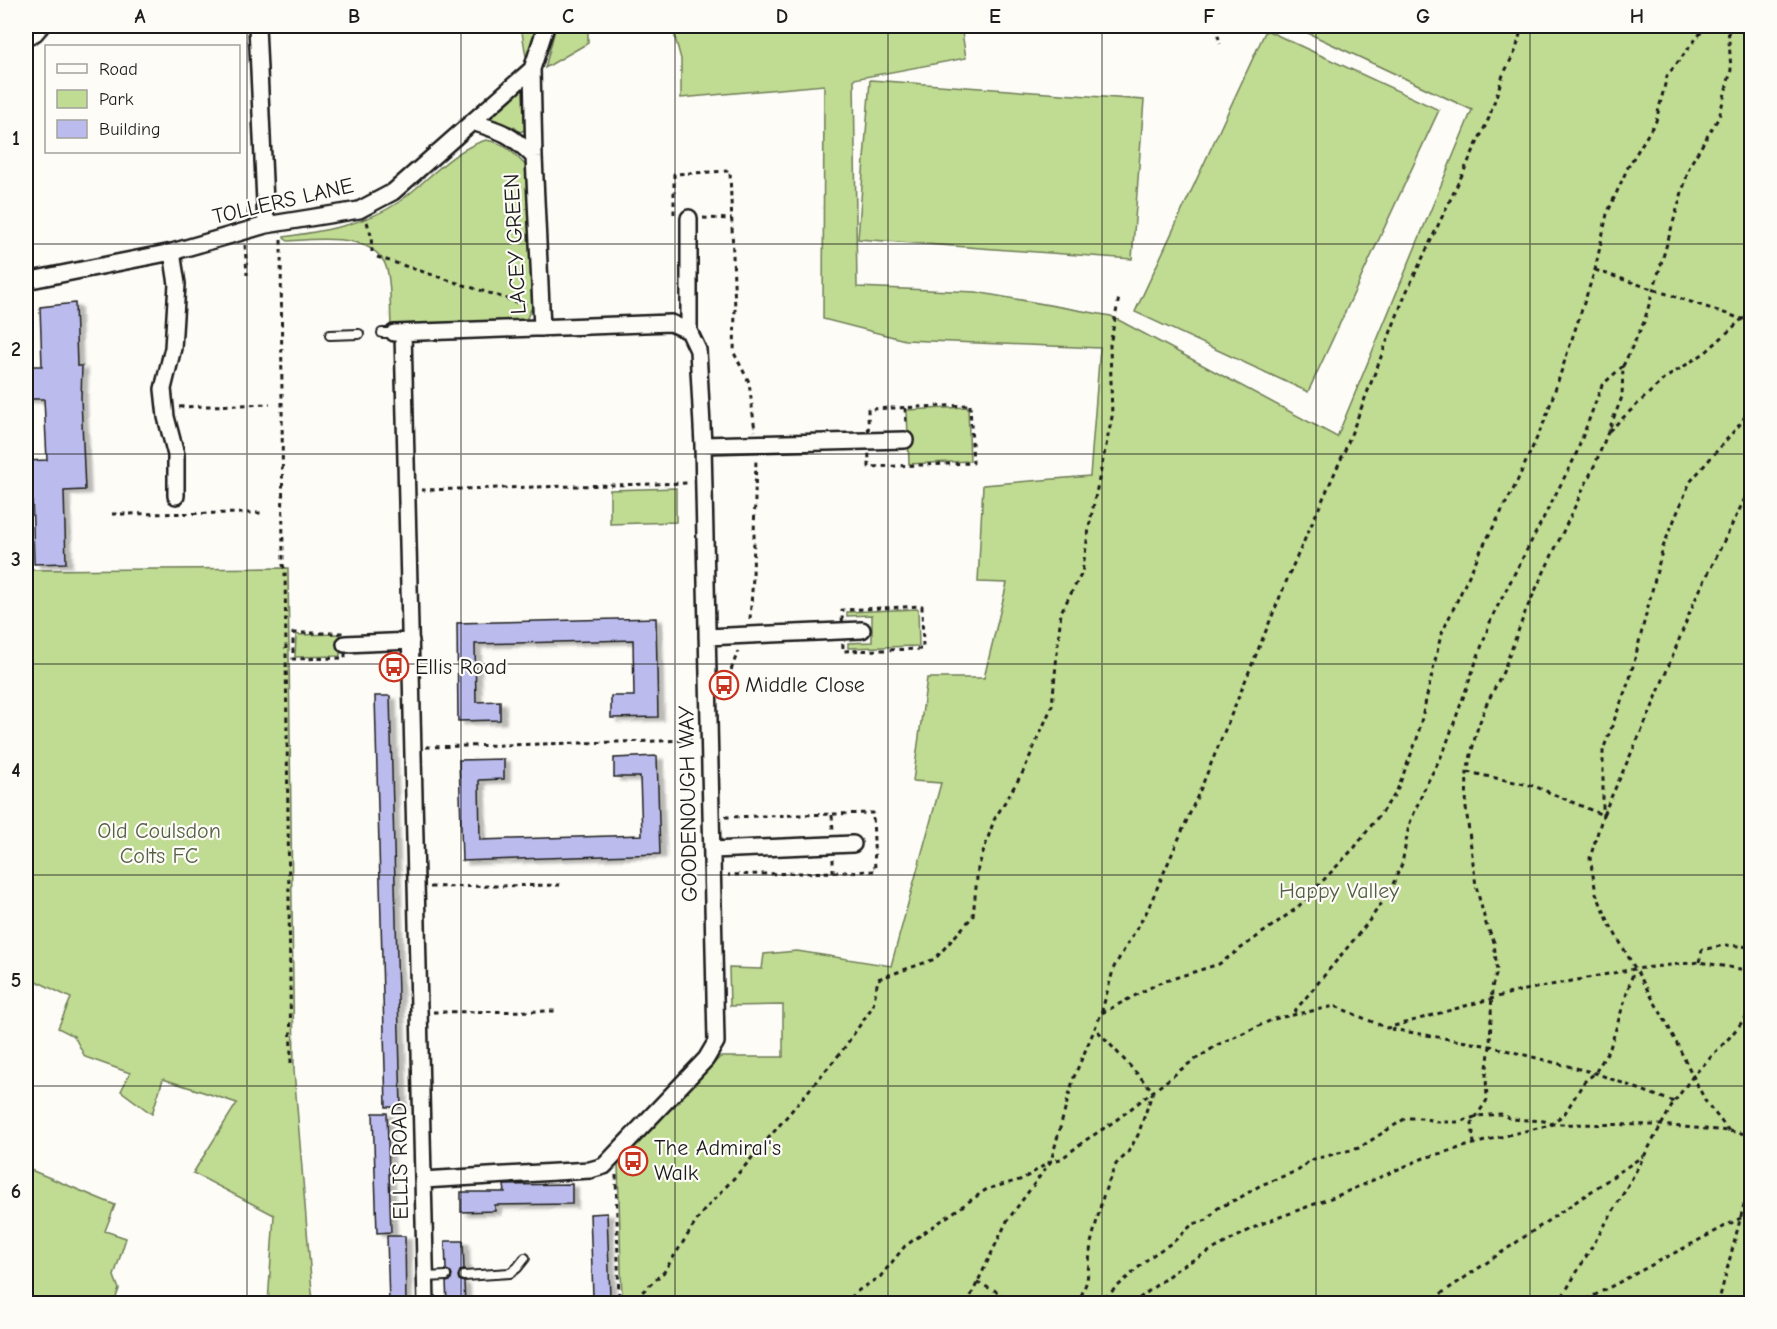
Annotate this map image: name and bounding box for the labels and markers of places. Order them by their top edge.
bus stop icon: Ellis Road [378,651,410,683]
place label: Ellis Road [415,654,507,680]
bus stop icon: Middle Close [708,669,740,701]
place label: Middle Close [745,672,865,698]
place label: The Admiral's Walk [654,1135,781,1186]
bus stop icon: The Admiral's Walk [617,1145,649,1177]

